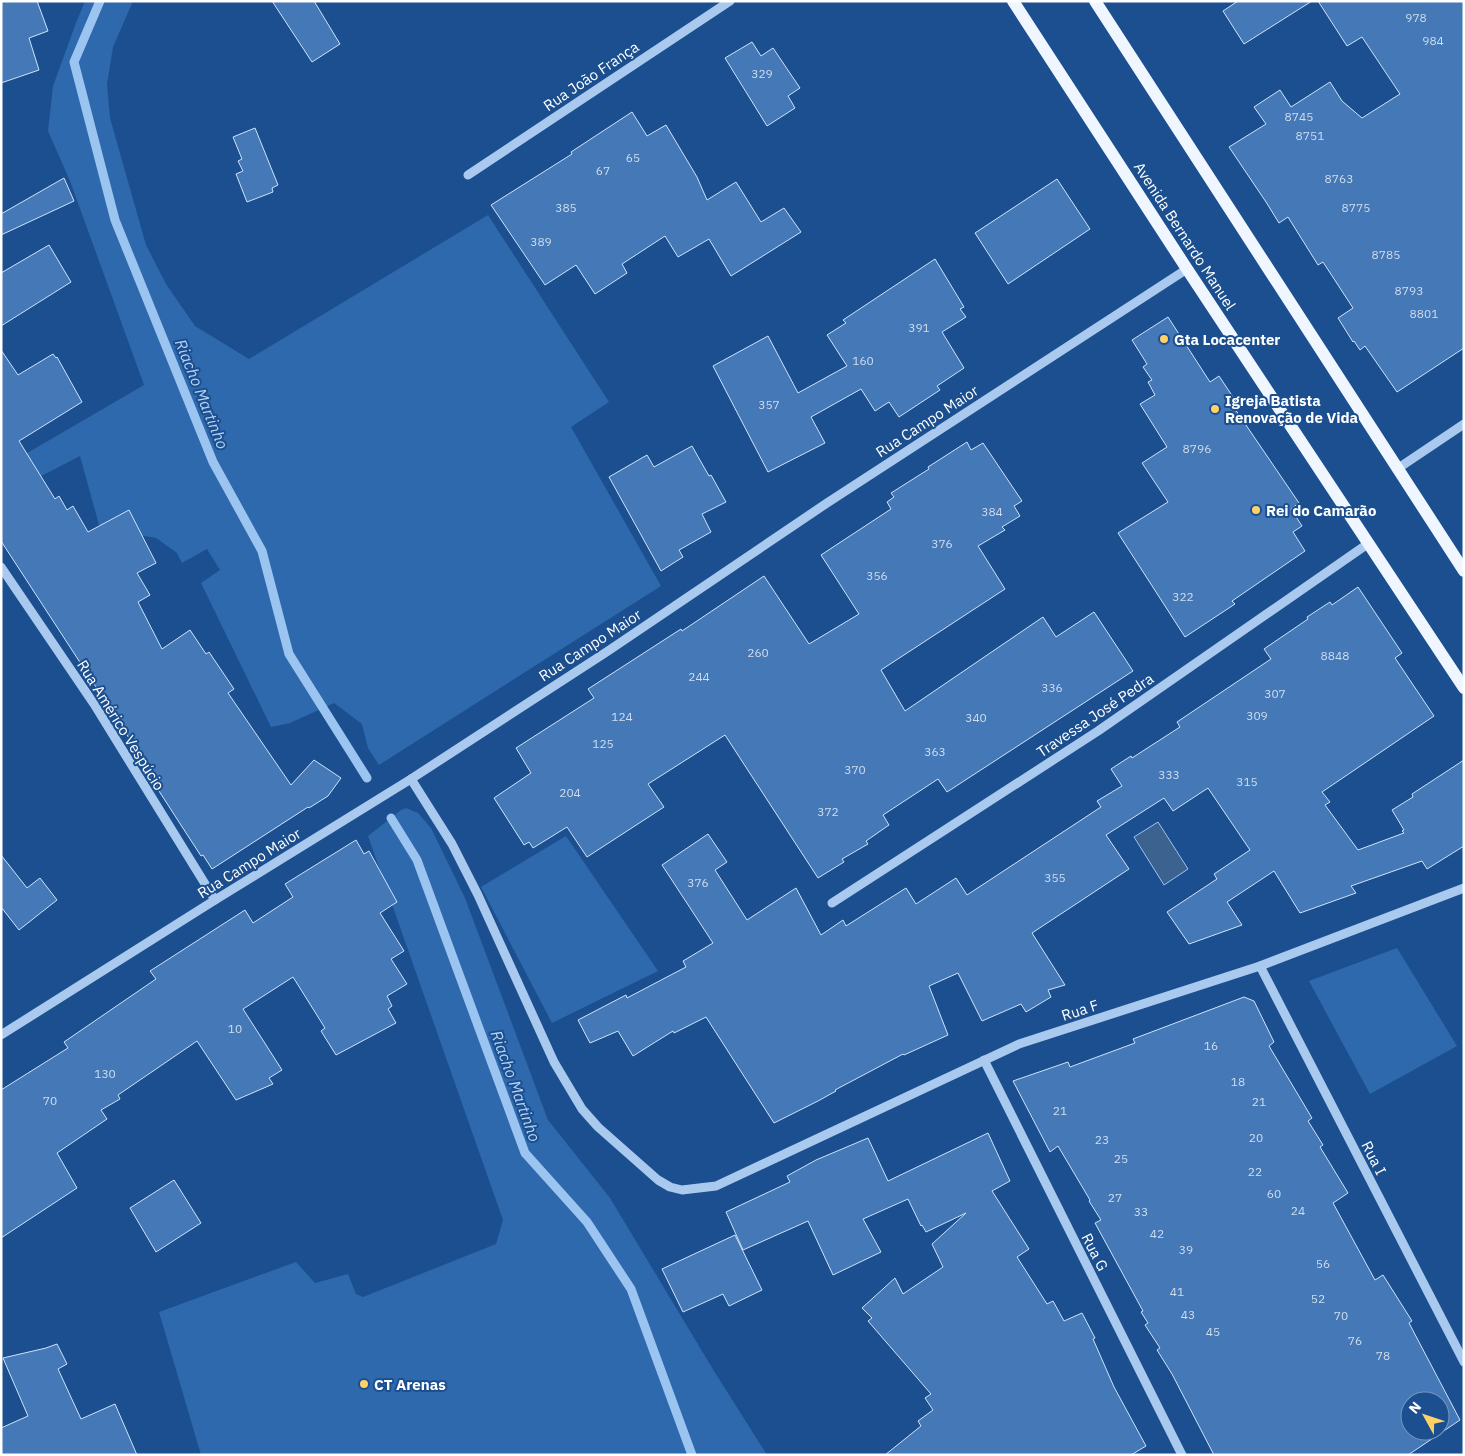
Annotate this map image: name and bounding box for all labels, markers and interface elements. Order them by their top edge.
house number: 978 [1405,10,1427,25]
house number: 984 [1422,33,1444,48]
street label: Rua João França [540,37,642,115]
house number: 329 [751,66,773,81]
house number: 8745 [1285,109,1313,124]
house number: 8751 [1296,128,1324,143]
house number: 65 [626,150,640,165]
street label: Avenida Bernardo Manuel [1130,158,1240,314]
house number: 67 [596,163,610,178]
house number: 8763 [1325,171,1353,186]
house number: 385 [555,200,577,215]
house number: 8775 [1342,200,1370,215]
house number: 389 [530,234,552,249]
house number: 8785 [1372,247,1400,262]
house number: 8793 [1395,283,1423,298]
house number: 8801 [1410,306,1438,321]
house number: 391 [908,320,930,335]
place label: Gta Locacenter [1174,330,1280,349]
marker: Gta Locacenter [1158,333,1170,345]
water label: Riacho Martinho [171,336,233,452]
house number: 160 [852,353,874,368]
street label: Rua Campo Maior [872,380,982,461]
place label: Igreja Batista Renovação de Vida [1225,391,1359,427]
house number: 357 [758,397,780,412]
marker: Igreja Batista Renovação de Vida [1209,403,1221,415]
house number: 8796 [1183,441,1211,456]
place label: Rei do Camarão [1266,501,1376,520]
house number: 384 [981,504,1003,519]
marker: Rei do Camarão [1250,504,1262,516]
house number: 376 [931,536,953,551]
house number: 356 [866,568,888,583]
house number: 322 [1172,589,1194,604]
street label: Rua Campo Maior [535,604,645,685]
house number: 260 [747,645,769,660]
house number: 8848 [1321,648,1349,663]
street label: Rua Américo Vespúcio [73,656,169,794]
house number: 244 [688,669,710,684]
street label: Travessa José Pedra [1033,669,1157,761]
house number: 336 [1041,680,1063,695]
house number: 307 [1264,686,1286,701]
house number: 309 [1246,708,1268,723]
house number: 124 [611,709,633,724]
house number: 340 [965,710,987,725]
house number: 125 [592,736,614,751]
house number: 363 [924,744,946,759]
house number: 370 [844,762,866,777]
house number: 333 [1158,767,1180,782]
house number: 315 [1236,774,1258,789]
house number: 204 [559,785,581,800]
house number: 372 [817,804,839,819]
street label: Rua Campo Maior [194,823,305,902]
house number: 355 [1044,870,1066,885]
house number: 376 [687,875,709,890]
street label: Rua F [1059,995,1101,1025]
house number: 10 [228,1021,242,1036]
water label: Riacho Martinho [487,1028,545,1145]
house number: 16 [1204,1038,1218,1053]
house number: 130 [94,1066,116,1081]
house number: 18 [1231,1074,1245,1089]
house number: 70 [43,1093,57,1108]
house number: 21 [1252,1094,1266,1109]
house number: 21 [1053,1103,1067,1118]
house number: 20 [1249,1130,1263,1145]
house number: 23 [1095,1132,1109,1147]
street label: Rua I [1357,1138,1391,1178]
house number: 25 [1114,1151,1128,1166]
house number: 22 [1248,1164,1262,1179]
house number: 60 [1267,1186,1281,1201]
house number: 27 [1108,1190,1122,1205]
house number: 24 [1291,1203,1305,1218]
house number: 33 [1134,1204,1148,1219]
house number: 42 [1150,1226,1164,1241]
street label: Rua G [1077,1230,1113,1274]
house number: 39 [1179,1242,1193,1257]
house number: 56 [1316,1256,1330,1271]
house number: 41 [1170,1284,1184,1299]
house number: 52 [1311,1291,1325,1306]
house number: 43 [1181,1307,1195,1322]
house number: 70 [1334,1308,1348,1323]
house number: 45 [1206,1324,1220,1339]
house number: 76 [1348,1333,1362,1348]
house number: 78 [1376,1348,1390,1363]
place label: CT Arenas [374,1375,446,1394]
marker: CT Arenas [358,1378,370,1390]
north arrow [1400,1391,1450,1441]
text: N [1405,1398,1425,1417]

